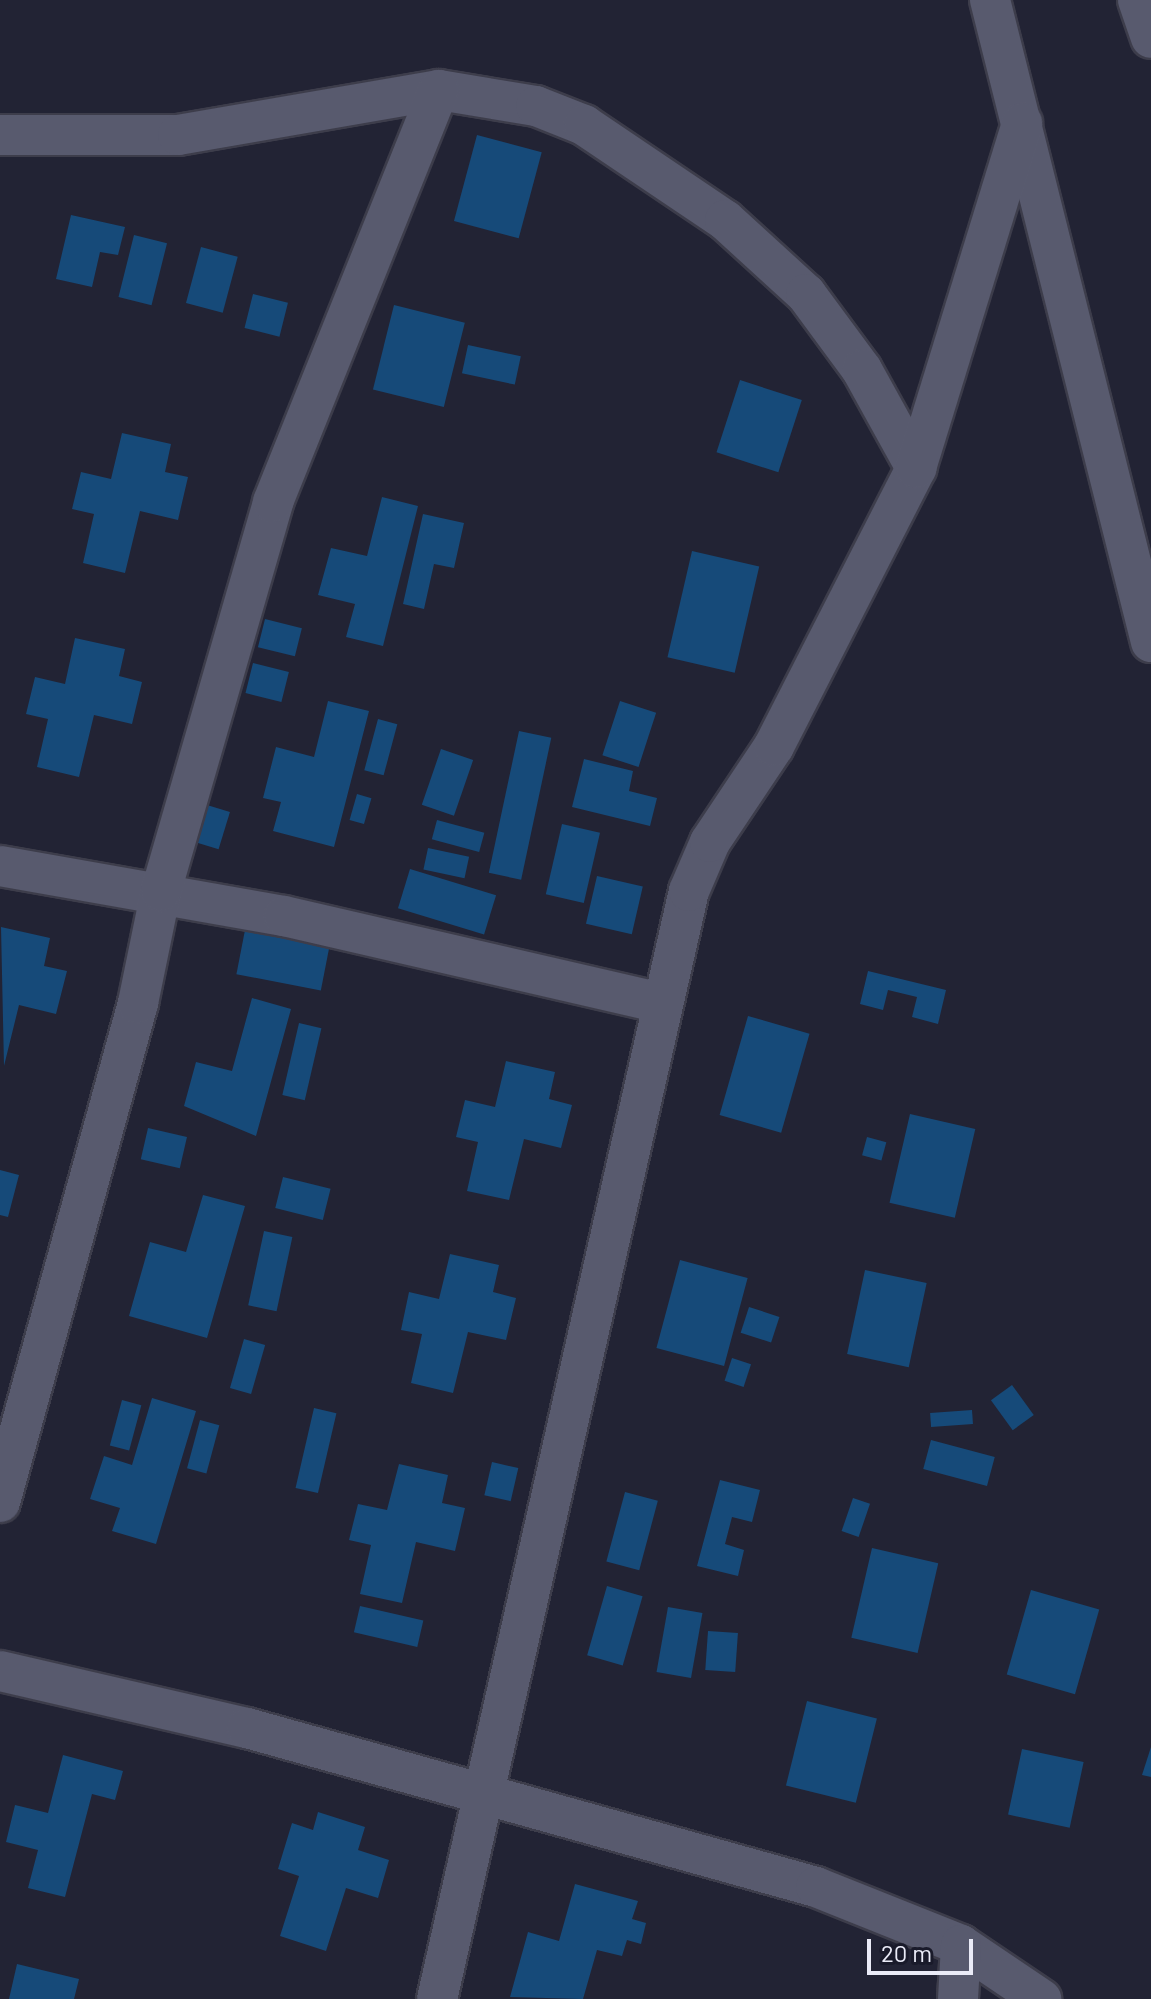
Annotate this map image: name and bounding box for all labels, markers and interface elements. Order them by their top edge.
scale bar [871,1923,977,1973]
text: 20 m [881,1938,932,1967]

